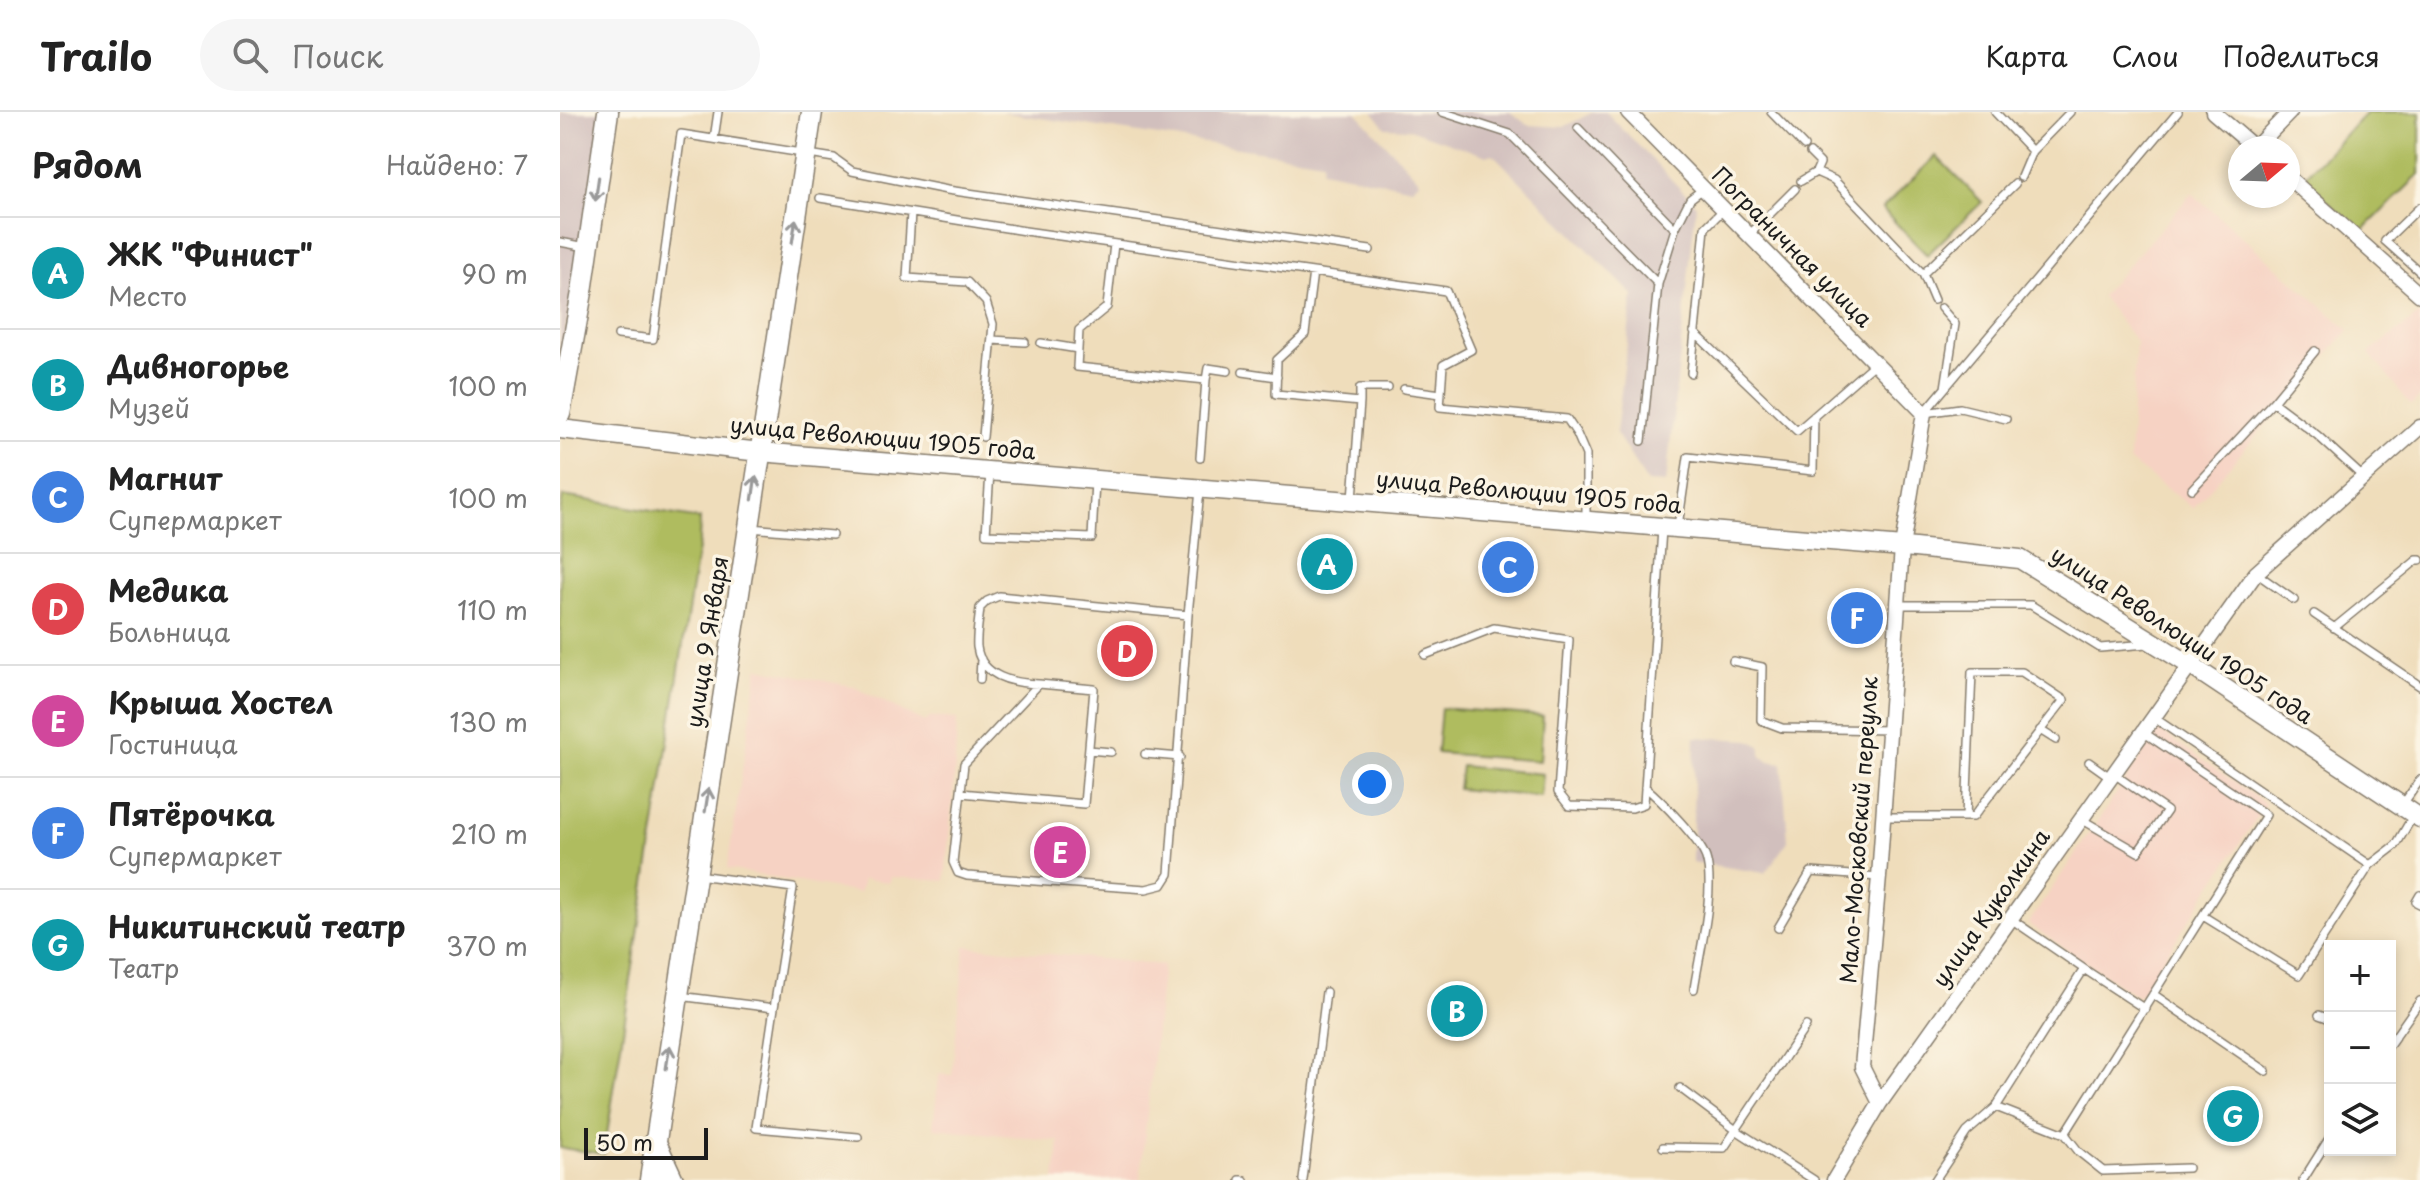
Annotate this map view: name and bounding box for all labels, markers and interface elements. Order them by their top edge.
search box [200,19,760,91]
text: Trailo [40,27,152,84]
icon: search [228,33,272,77]
text: Поиск [292,33,383,78]
text: Карта [1985,34,2068,77]
text: Слои [2112,34,2179,77]
text: Поделиться [2223,34,2380,77]
north arrow [2228,136,2300,208]
text: Рядом [32,138,143,190]
text: Найдено: 7 [386,145,528,184]
street label: Пограничная улица [1705,158,1881,334]
one-way arrow [589,176,604,201]
one-way arrow [787,219,802,244]
text: ЖК "Финист" [108,231,313,276]
text: A [48,254,68,293]
text: 90 m [461,254,528,293]
text: Место [108,276,187,315]
text: Дивногорье [108,343,289,388]
text: B [49,366,67,405]
text: 100 m [448,366,528,405]
text: Музей [108,388,190,427]
street label: улица Революции 1905 года [729,407,1038,466]
text: Магнит [108,455,222,500]
street label: улица Революции 1905 года [1375,461,1684,520]
one-way arrow [747,476,762,501]
text: C [48,478,68,517]
text: 100 m [448,478,528,517]
text: Супермаркет [108,500,282,539]
pin: A [1301,534,1353,594]
street label: улица Революции 1905 года [2045,536,2321,731]
pin: C [1482,537,1534,597]
street label: улица 9 Января [676,554,735,730]
text: Медика [108,567,229,612]
pin: F [1831,588,1883,648]
text: D [48,590,68,629]
text: 110 m [457,590,528,629]
text: Больница [108,612,230,651]
pin: D [1101,621,1153,681]
street label: Мало-Московский переулок [1830,674,1885,984]
text: Крыша Хостел [108,679,333,724]
text: E [50,702,66,741]
text: 130 m [449,702,528,741]
text: Гостиница [108,724,238,763]
your location [1352,764,1392,804]
one-way arrow [700,788,715,814]
text: Пятёрочка [108,791,275,836]
text: F [50,814,66,853]
text: 210 m [451,814,528,853]
street label: улица Куколкина [1923,821,2057,993]
pin: E [1034,822,1086,882]
text: Супермаркет [108,836,282,875]
text: Никитинский театр [108,903,405,948]
text: G [47,926,69,965]
text: 370 m [446,926,528,965]
map controls [2324,940,2396,1156]
button: + [2324,940,2396,1012]
text: Театр [108,948,179,987]
pin: B [1431,981,1483,1041]
button: − [2324,1012,2396,1084]
one-way arrow [661,1045,676,1071]
button: layers [2324,1084,2396,1156]
pin: G [2207,1086,2259,1146]
scale bar [584,1124,708,1160]
text: 50 m [596,1125,653,1158]

